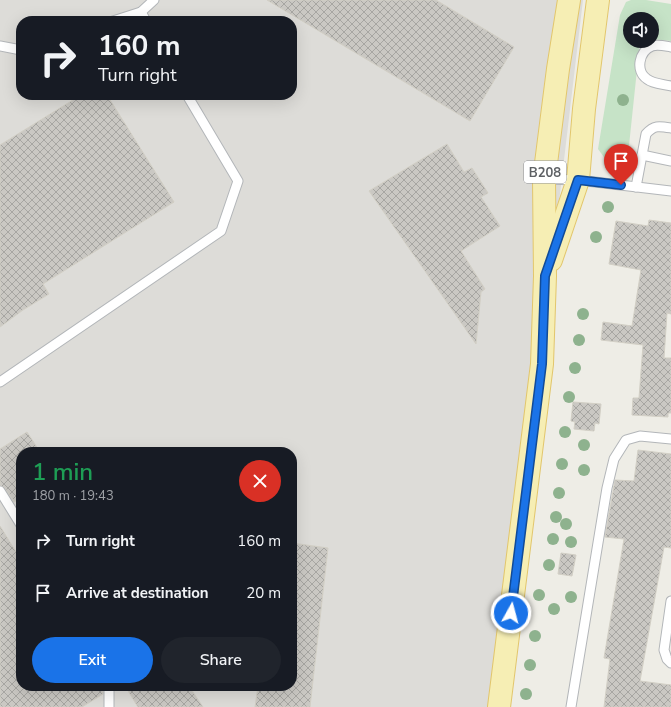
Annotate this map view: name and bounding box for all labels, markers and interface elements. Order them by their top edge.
map controls [623,12,659,48]
button: sound [623,12,659,48]
text: 160 m [98,27,181,65]
icon: right [32,32,84,84]
text: Turn right [98,63,177,87]
pin [604,144,638,185]
icon: arrive [610,150,632,172]
road number: B208 [524,161,566,183]
text: 1 min [32,456,93,488]
button: close [239,460,281,502]
text: 180 m · 19:43 [32,487,114,505]
icon: right [32,530,54,552]
text: Turn right [66,531,135,551]
text: 160 m [237,531,281,551]
icon: arrive [32,582,54,604]
text: Arrive at destination [66,583,209,603]
text: 20 m [246,583,281,603]
position arrow [490,592,532,634]
button: Exit [32,637,153,683]
button: Share [161,637,281,683]

